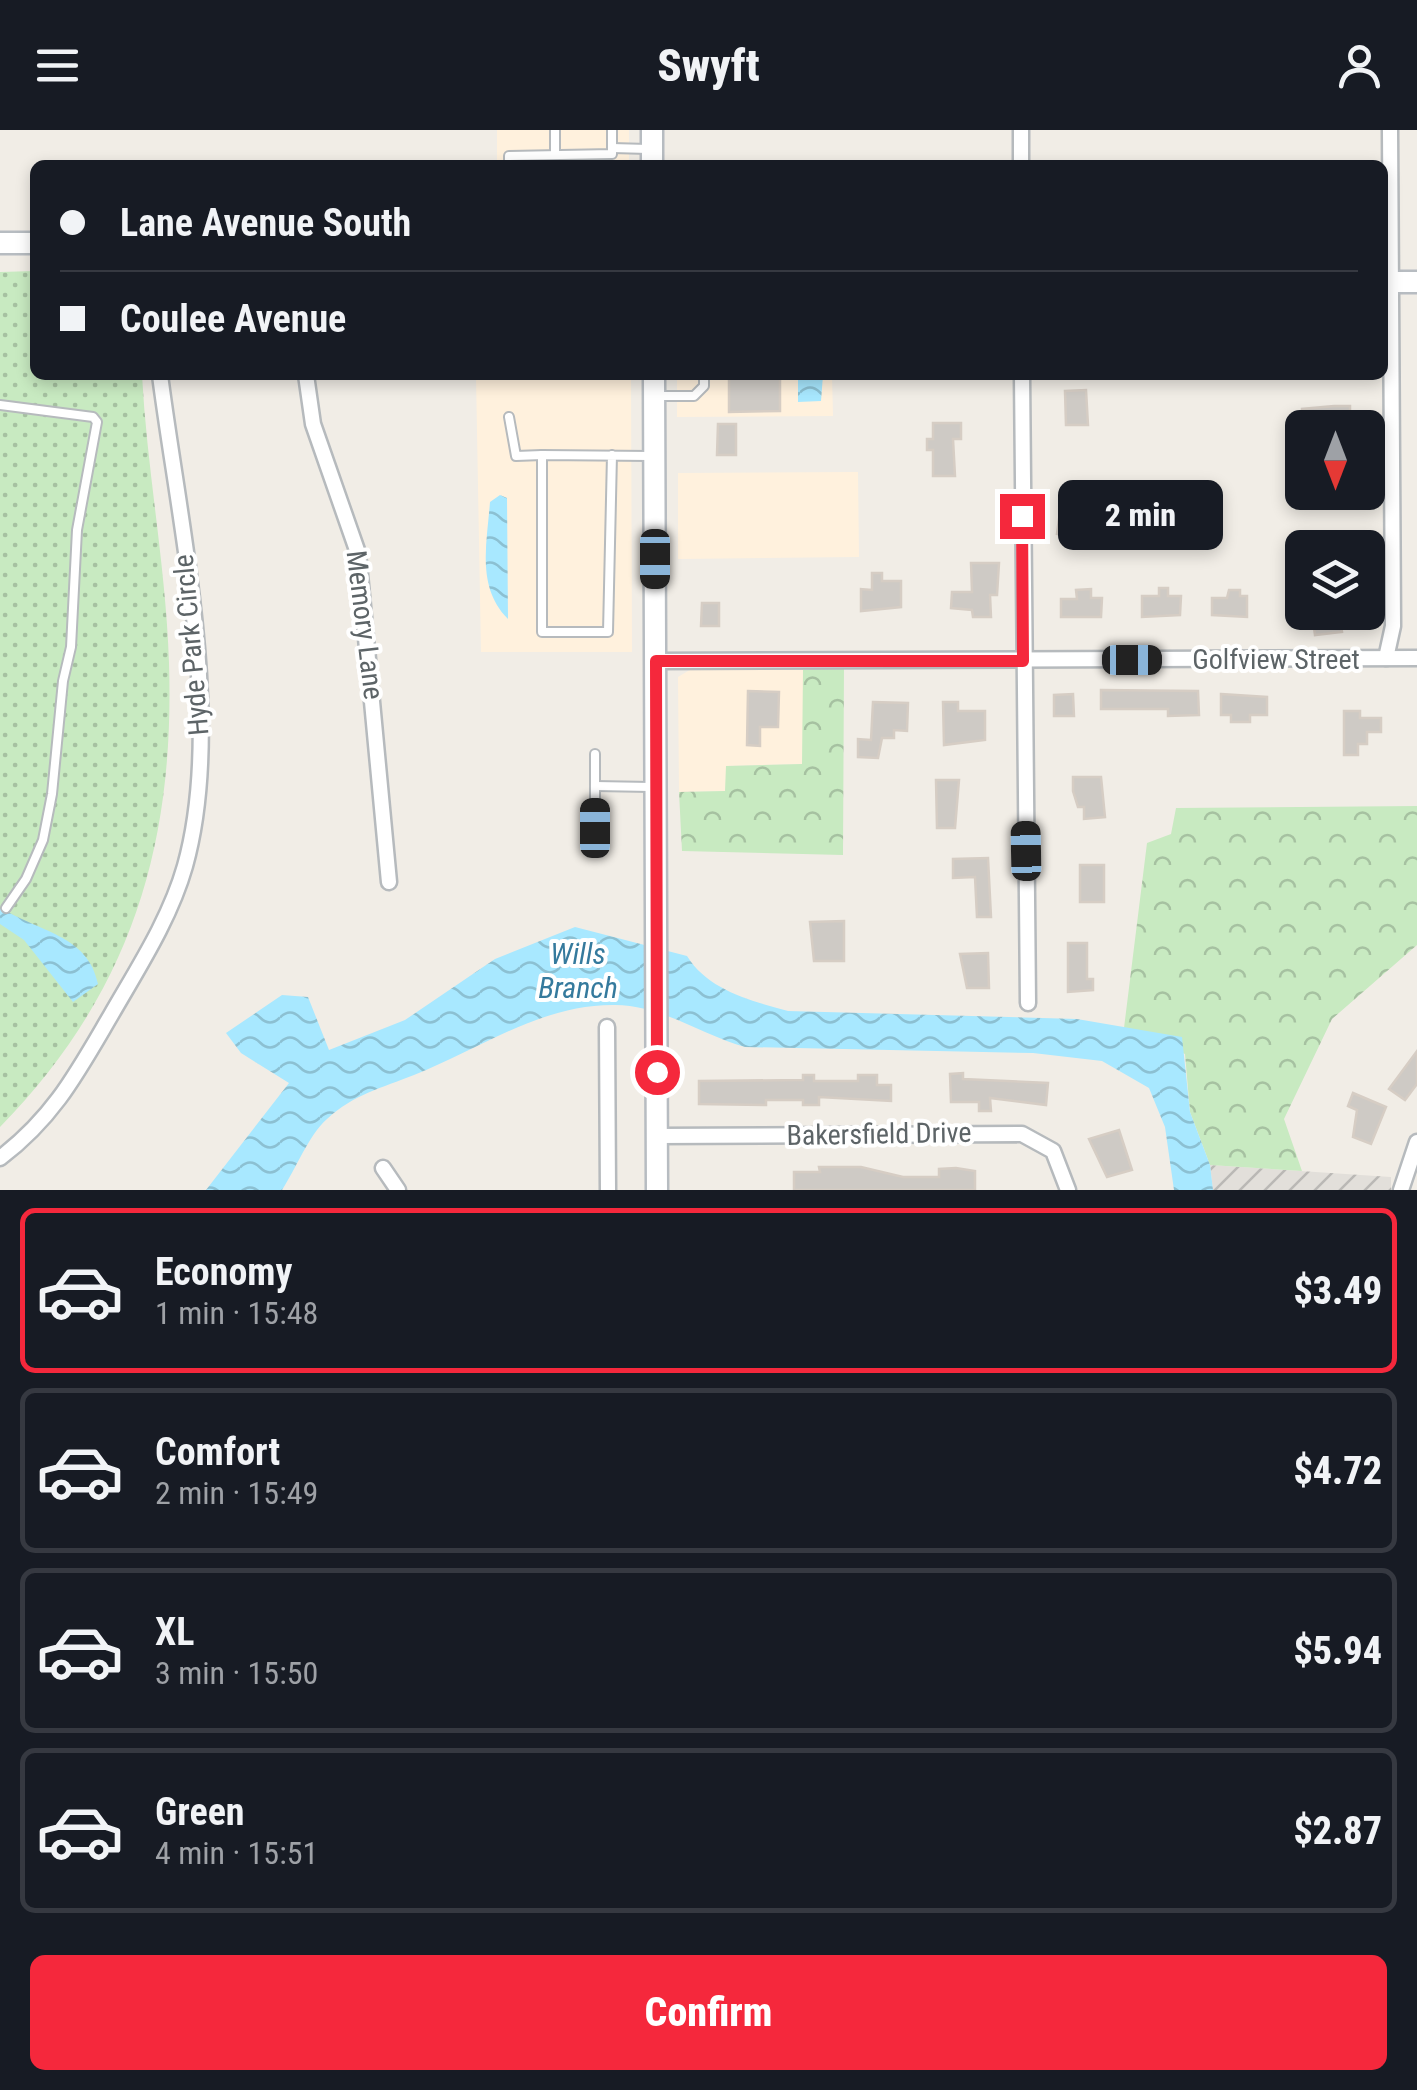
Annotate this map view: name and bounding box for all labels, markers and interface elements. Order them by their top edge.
icon: menu [30,38,85,93]
icon: person [1332,38,1387,93]
text: Swyft [657,39,760,92]
text: Lane Avenue South [120,201,411,245]
text: Coulee Avenue [120,297,346,341]
north arrow [1285,410,1385,510]
map controls [1285,410,1385,630]
callout: 2 min [1057,481,1222,551]
route end [1000,494,1045,539]
text: 2 min [1105,496,1176,534]
car [640,529,670,589]
button: layers [1285,530,1385,630]
street label: Memory Lane [340,549,390,701]
street label: Hyde Park Circle [167,553,215,737]
street label: Golfview Street [1192,643,1360,676]
car [1102,645,1162,675]
car [580,798,610,858]
car [1010,821,1042,881]
water label: Wills Branch [538,936,618,1005]
route start [635,1050,680,1095]
street label: Bakersfield Drive [786,1116,972,1152]
icon: car [35,1246,125,1336]
text: Economy [155,1250,292,1294]
text: $3.49 [1293,1269,1382,1313]
text: 1 min · 15:48 [155,1294,318,1332]
icon: car [35,1426,125,1516]
text: Comfort [155,1430,280,1474]
text: $4.72 [1293,1449,1382,1493]
text: 2 min · 15:49 [155,1474,318,1512]
icon: car [35,1606,125,1696]
text: XL [155,1610,194,1654]
text: $5.94 [1293,1629,1382,1673]
text: 3 min · 15:50 [155,1654,318,1692]
icon: car [35,1786,125,1876]
text: Green [155,1790,245,1834]
text: $2.87 [1293,1809,1382,1853]
text: 4 min · 15:51 [155,1834,318,1872]
button: Confirm [30,1955,1387,2070]

